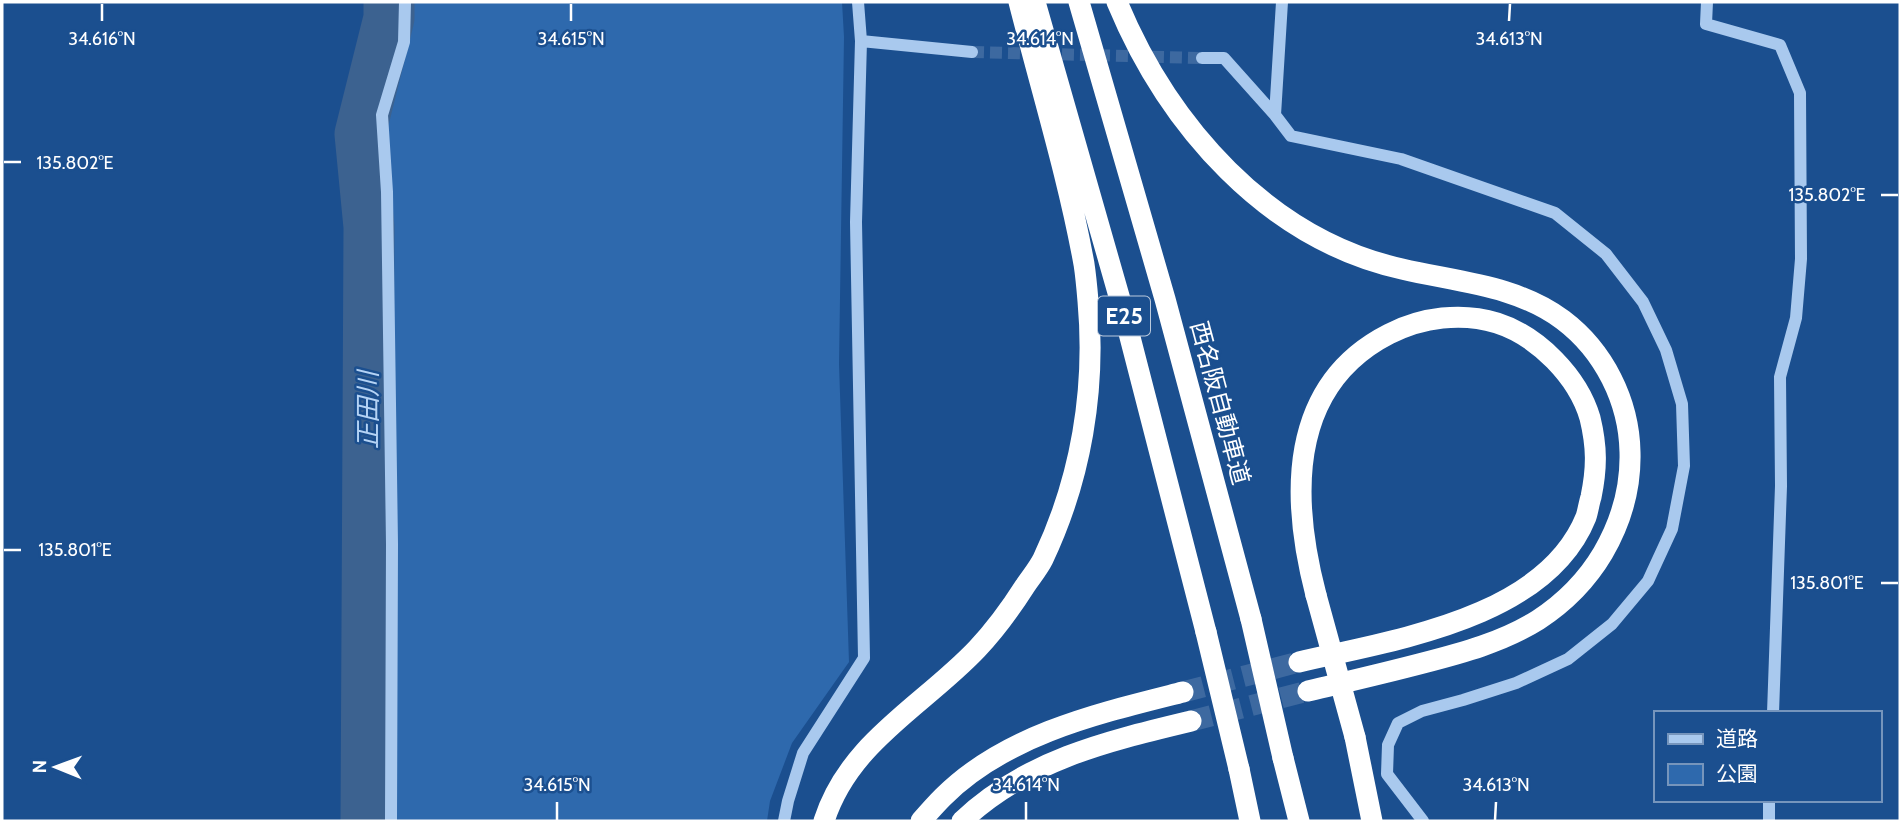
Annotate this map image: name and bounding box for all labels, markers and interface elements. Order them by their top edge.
text: 34.616°N [68,28,136,50]
text: 34.615°N [537,28,605,50]
text: 34.614°N [1006,28,1074,50]
text: 34.613°N [1475,28,1543,50]
text: 135.802°E [36,152,114,174]
text: 135.802°E [1788,184,1866,206]
road number: E25 [1098,296,1150,336]
street label: 西名阪自動車道 [1185,318,1256,488]
water label: 正田川 [352,368,384,449]
text: 135.801°E [38,539,112,561]
text: 135.801°E [1790,572,1864,594]
legend [1654,711,1881,802]
text: 道路 [1716,726,1758,751]
north arrow [21,732,91,802]
text: N [28,760,51,774]
text: 公園 [1716,761,1758,786]
text: 34.615°N [523,774,591,796]
text: 34.614°N [992,774,1060,796]
text: 34.613°N [1462,774,1530,796]

